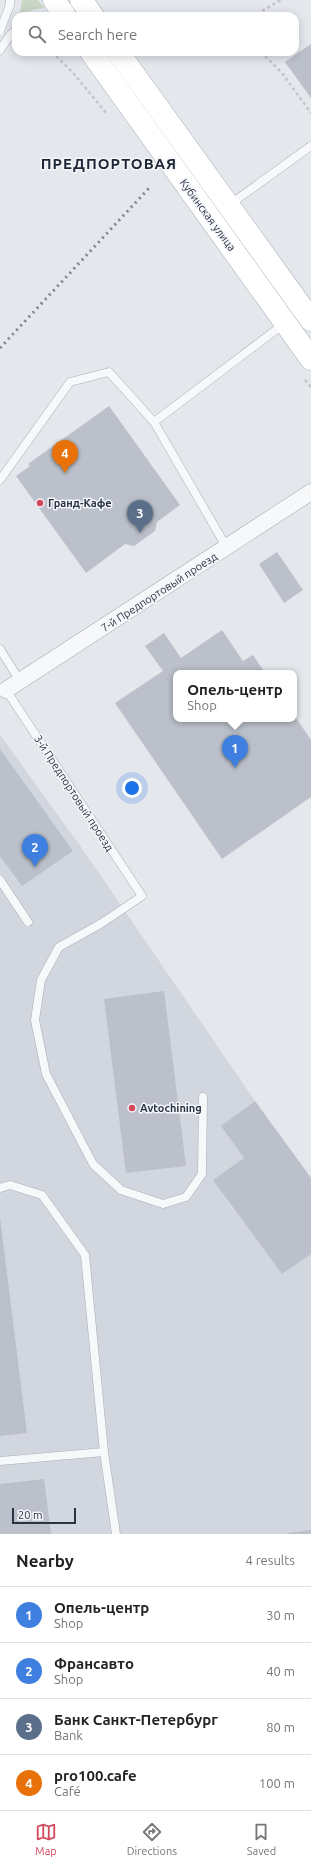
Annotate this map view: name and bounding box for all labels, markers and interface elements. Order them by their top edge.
search box [12,12,299,56]
icon: search [26,23,48,45]
text: Search here [58,26,137,43]
district label: ПРЕДПОРТОВАЯ [41,155,177,172]
street label: Кубинская улица [178,177,238,253]
pin: 4 [52,440,78,473]
place label: Гранд-Кафе [48,497,112,509]
marker: Гранд-Кафе [35,498,45,508]
pin: 3 [127,500,153,533]
street label: 7-й Предпортовый проезд [99,550,220,634]
popup [173,670,297,722]
text: Опель-центр [187,681,283,698]
text: Shop [187,698,217,712]
street label: 3-й Предпортовый проезд [32,733,116,854]
pin: 1 [222,735,248,768]
your location [122,778,142,798]
pin: 2 [22,834,48,867]
place label: Avtochining [140,1102,202,1114]
marker: Avtochining [127,1103,137,1113]
scale bar [12,1506,76,1525]
text: 20 m [18,1509,42,1521]
text: Nearby [16,1551,74,1570]
text: 4 results [245,1553,295,1567]
text: Опель-центр [54,1599,149,1616]
text: 1 [25,1608,33,1622]
text: 30 m [266,1608,295,1622]
text: Shop [54,1616,83,1630]
text: Франсавто [54,1655,134,1672]
text: 2 [25,1664,33,1678]
text: 40 m [266,1664,295,1678]
text: Shop [54,1672,83,1686]
text: Банк Санкт-Петербург [54,1711,218,1728]
text: 3 [25,1720,33,1734]
text: 80 m [266,1720,295,1734]
text: Bank [54,1728,83,1742]
text: pro100.cafe [54,1767,137,1784]
text: 4 [25,1776,33,1790]
text: 100 m [259,1776,295,1790]
text: Café [54,1784,81,1798]
tab: Map [35,1821,57,1857]
tab: Directions [127,1821,177,1857]
tab: Saved [247,1821,276,1857]

